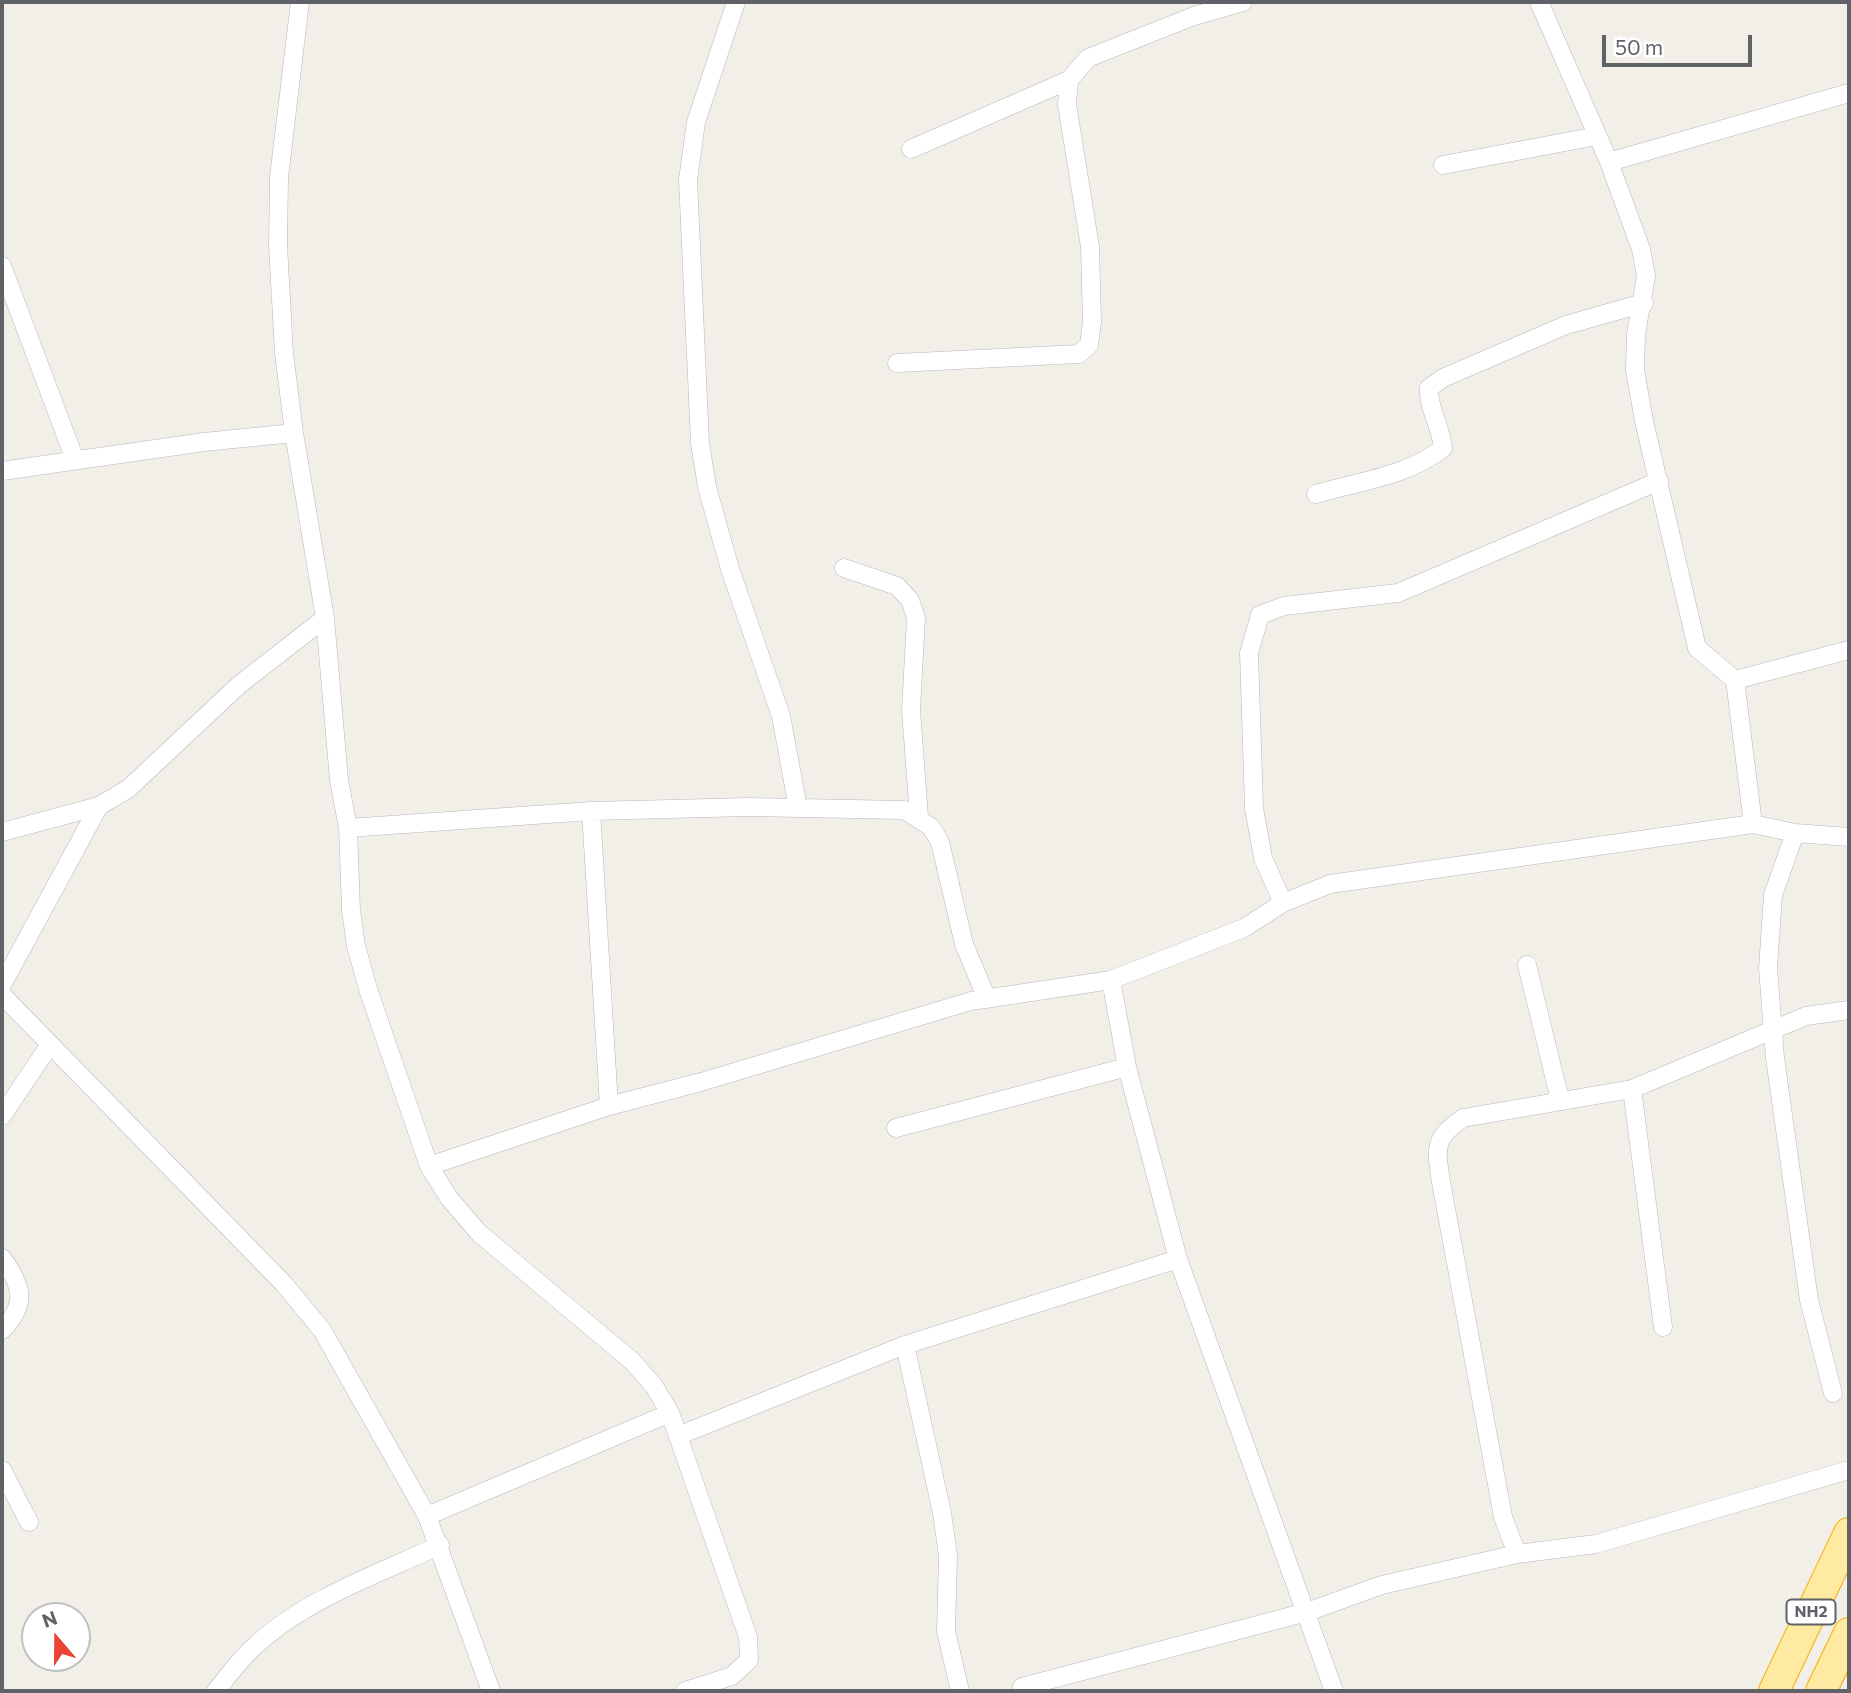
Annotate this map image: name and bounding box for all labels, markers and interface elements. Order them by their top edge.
scale bar [1606,21,1756,65]
text: 50 m [1615,34,1663,59]
road number: NH2 [1786,1600,1836,1624]
north arrow [21,1602,91,1672]
text: N [39,1605,60,1632]

